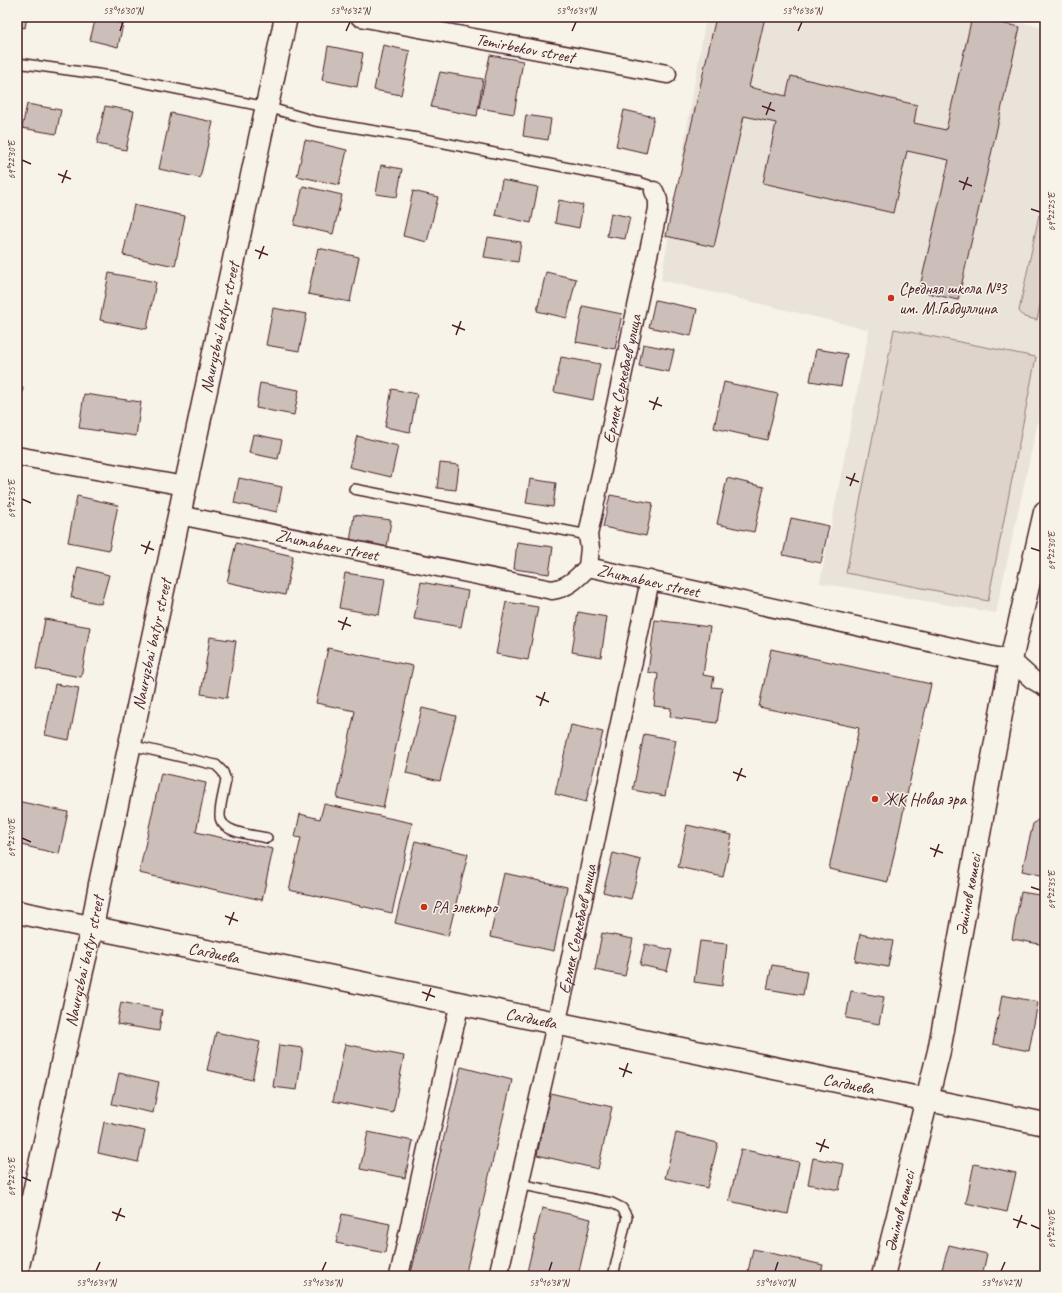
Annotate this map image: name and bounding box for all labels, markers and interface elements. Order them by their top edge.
text: 53°16'30"N [103,4,145,17]
text: 53°16'32"N [330,4,372,17]
text: 53°16'34"N [556,4,598,17]
text: 53°16'36"N [782,4,824,17]
street label: Temirbekov street [474,28,579,68]
text: 69°22'30"E [5,139,18,179]
text: 69°22'25"E [1045,191,1058,231]
street label: Nauryzbai batyr street [195,258,244,395]
place label: Средняя школа №3 им. М.Габдуллина [899,278,1008,319]
marker: Средняя школа №3 им. М.Габдуллина [886,293,896,303]
street label: Ермек Серкебаев улица [597,311,646,445]
text: 69°22'35"E [5,478,18,518]
street label: Zhumabaev street [274,524,383,566]
text: 69°22'30"E [1045,530,1058,570]
street label: Zhumabaev street [595,559,704,602]
street label: Nauryzbai batyr street [127,575,176,712]
place label: ЖК Новая эра [883,789,968,810]
marker: ЖК Новая эра [870,794,880,804]
text: 69°22'40"E [5,817,18,857]
street label: Әшімов көшесі [950,850,986,937]
street label: Ермек Серкебаев улица [553,861,601,996]
text: 69°22'35"E [1045,869,1058,909]
street label: Nauryzbai batyr street [60,892,109,1028]
place label: РА электро [432,897,499,918]
marker: РА электро [419,902,429,912]
street label: Сагдиева [187,937,243,968]
street label: Сагдиева [504,1003,560,1034]
street label: Сагдиева [821,1068,877,1099]
text: 69°22'45"E [5,1156,18,1196]
street label: Әшімов көшесі [879,1167,920,1254]
text: 69°22'40"E [1045,1208,1058,1248]
text: 53°16'34"N [76,1276,118,1289]
text: 53°16'36"N [302,1276,344,1289]
text: 53°16'38"N [529,1276,571,1289]
text: 53°16'40"N [755,1276,797,1289]
text: 53°16'42"N [981,1276,1023,1289]

